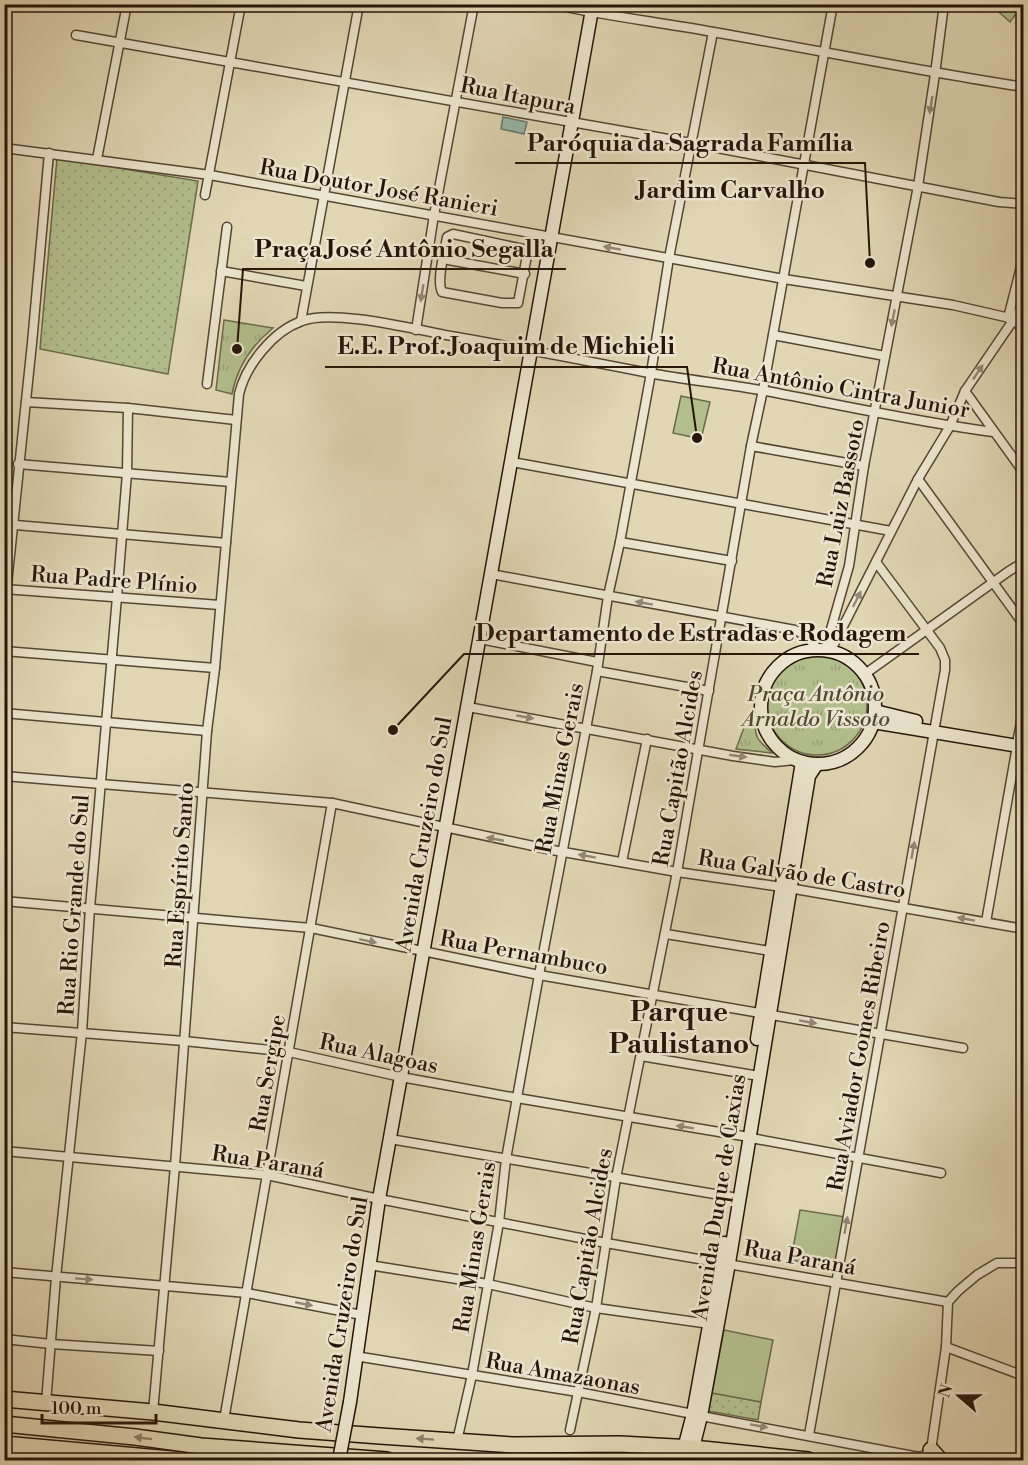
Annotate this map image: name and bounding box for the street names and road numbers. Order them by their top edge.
street label: Rua Itapura [458,72,578,121]
street label: Rua Doutor José Ranieri [257,154,500,223]
street label: Rua Antônio Cintra Junior [710,352,972,424]
street label: Rua Luiz Bassoto [812,417,871,590]
street label: Rua Padre Plínio [29,561,198,600]
street label: Rua Capitão Alcides [648,668,709,868]
street label: Rua Minas Gerais [531,681,590,856]
street label: Avenida Cruzeiro do Sul [390,714,459,955]
street label: Rua Espírito Santo [161,781,200,969]
street label: Rua Rio Grande do Sul [53,793,96,1017]
street label: Rua Galvão de Castro [696,845,908,904]
street label: Rua Aviador Gomes Ribeiro [822,919,897,1193]
street label: Rua Pernambuco [438,925,610,982]
street label: Rua Sergipe [245,1012,292,1134]
street label: Rua Alagoas [317,1029,441,1080]
street label: Avenida Duque de Caxias [686,1072,752,1323]
street label: Rua Paraná [210,1140,327,1185]
street label: Rua Capitão Alcides [558,1146,619,1346]
street label: Rua Minas Gerais [449,1160,502,1335]
street label: Avenida Cruzeiro do Sul [310,1194,375,1435]
street label: Rua Paraná [742,1235,859,1282]
street label: Rua Amazaonas [483,1348,642,1401]

